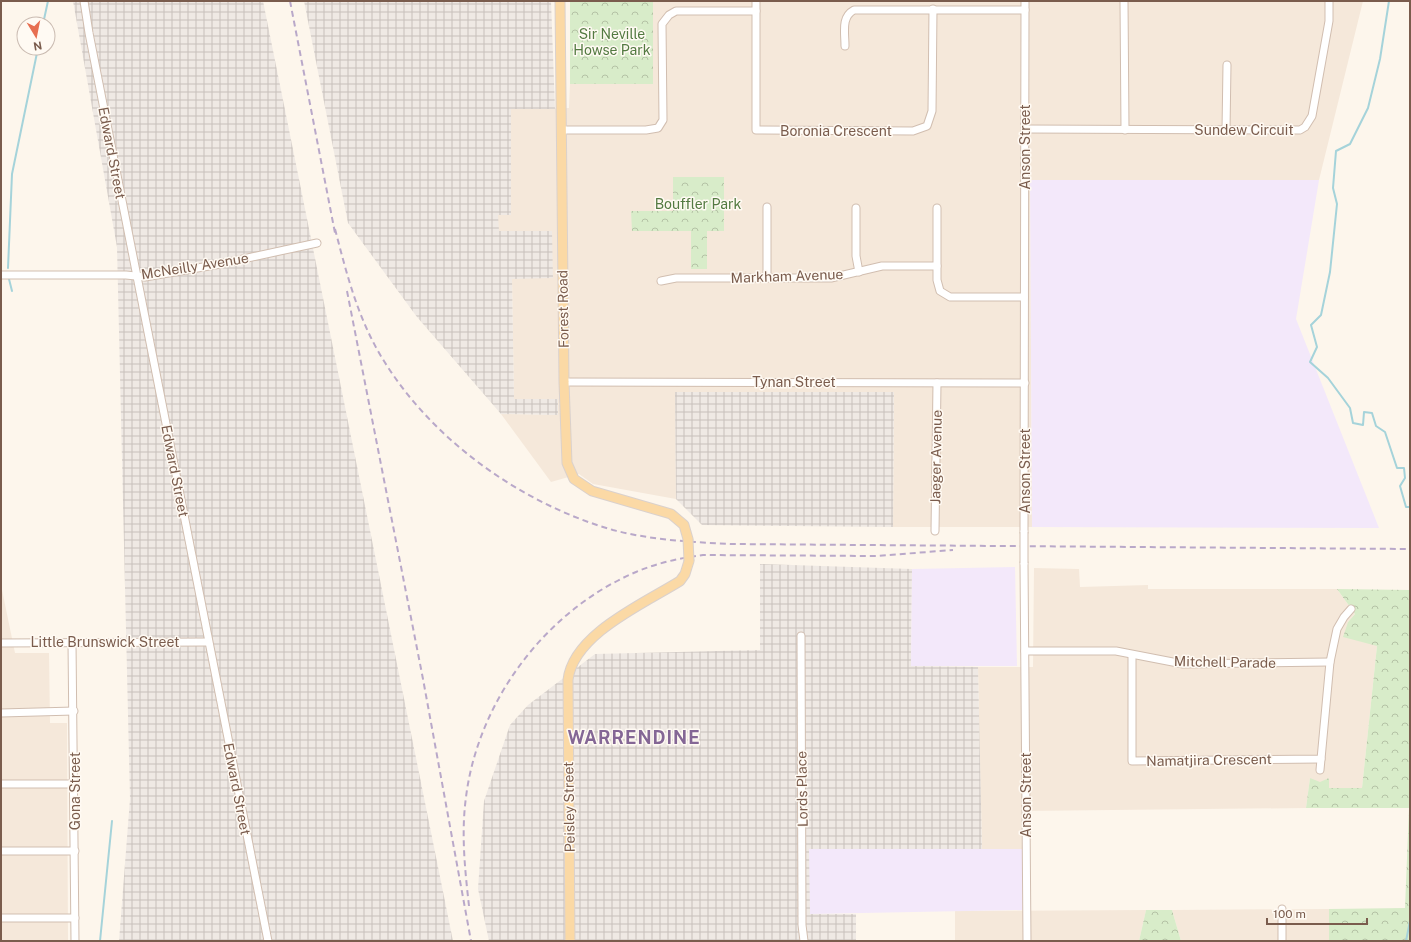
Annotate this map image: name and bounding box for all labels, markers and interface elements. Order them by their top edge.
north arrow [16,16,56,56]
park label: Sir Neville Howse Park [573,26,651,58]
text: N [32,39,43,53]
street label: Anson Street [1017,104,1033,190]
street label: Edward Street [95,106,129,200]
street label: Sundew Circuit [1194,122,1294,138]
street label: Boronia Crescent [780,123,892,139]
park label: Bouffler Park [655,196,741,212]
street label: McNeilly Avenue [140,250,250,282]
street label: Markham Avenue [730,266,844,286]
street label: Forest Road [554,270,572,348]
street label: Tynan Street [752,374,836,390]
street label: Jaeger Avenue [927,410,945,504]
street label: Edward Street [158,424,192,518]
street label: Anson Street [1017,428,1033,514]
street label: Little Brunswick Street [30,634,180,650]
street label: Mitchell Parade [1174,653,1276,671]
district label: WARRENDINE [567,727,701,748]
street label: Edward Street [220,742,254,836]
street label: Lords Place [793,751,811,827]
street label: Namatjira Crescent [1146,751,1272,769]
street label: Gona Street [67,752,83,830]
street label: Anson Street [1018,752,1034,838]
street label: Peisley Street [560,762,578,852]
scale bar [1267,900,1367,926]
text: 100 m [1273,907,1306,921]

